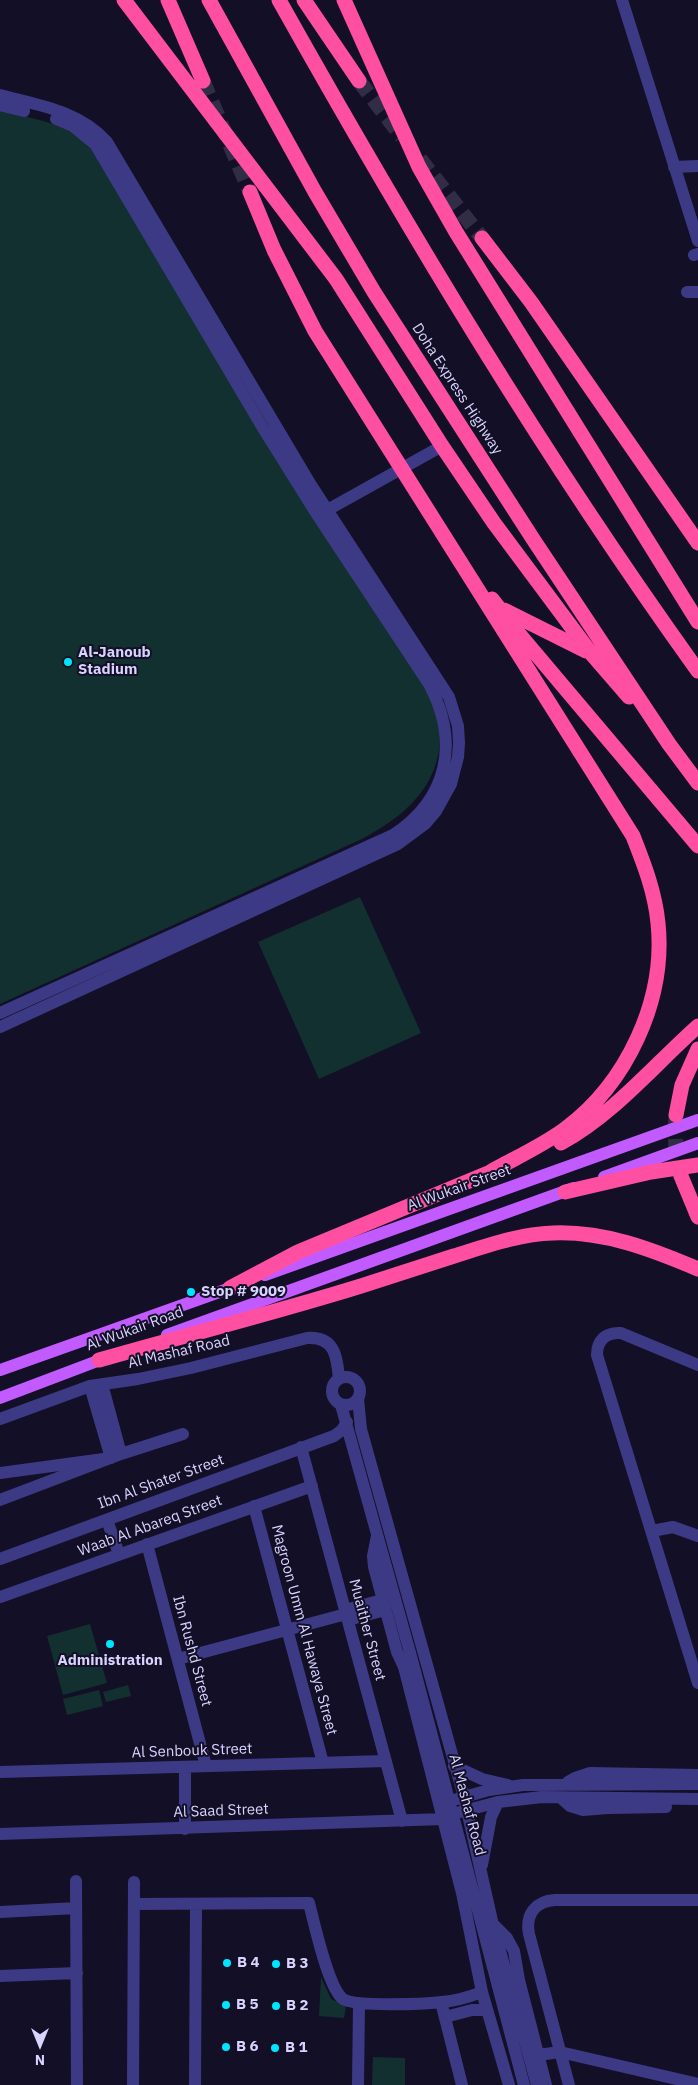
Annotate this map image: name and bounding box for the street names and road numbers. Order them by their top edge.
street label: Doha Express Highway [408,320,506,458]
street label: Al Wukair Street [405,1161,513,1215]
street label: Al Wukair Road [84,1303,186,1355]
street label: Al Mashaf Road [126,1332,232,1372]
street label: Ibn Al Shater Street [95,1451,227,1513]
street label: Waab Al Abareq Street [75,1492,225,1560]
street label: Magroon Umm Al Hawaya Street [267,1523,341,1737]
street label: Muaither Street [345,1577,389,1683]
street label: Ibn Rushd Street [169,1594,215,1708]
street label: Al Senbouk Street [131,1740,253,1762]
street label: Al Mashaf Road [445,1752,489,1858]
street label: Al Saad Street [173,1800,269,1822]

